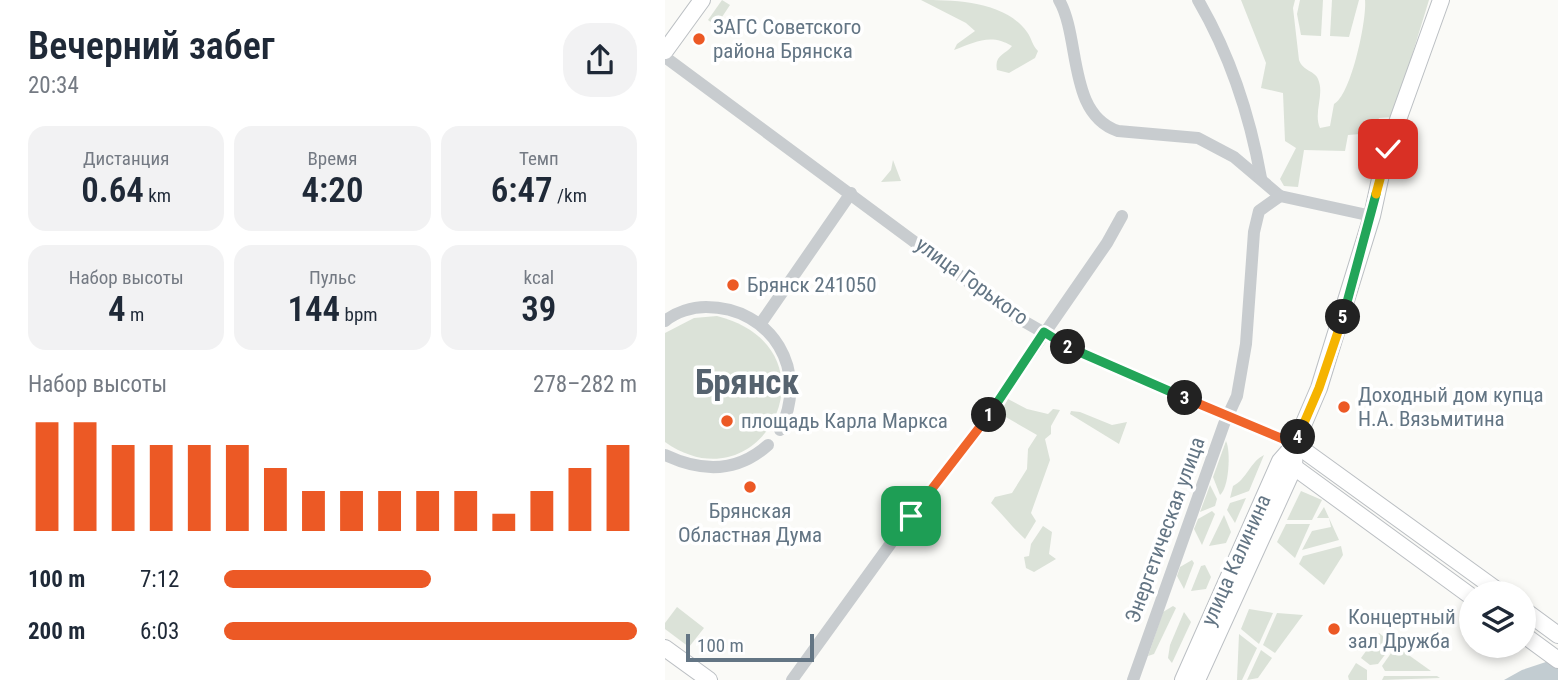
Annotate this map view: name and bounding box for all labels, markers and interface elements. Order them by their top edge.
place label: ЗАГС Советского района Брянска [713,15,861,63]
button: share [563,23,637,97]
text: Вечерний забег [28,24,275,68]
marker: ЗАГС Советского района Брянска [691,31,707,47]
text: 20:34 [28,72,79,99]
pin [1358,119,1418,179]
icon: check [1369,130,1407,168]
text: Дистанция [83,147,169,170]
text: Время [307,147,358,170]
text: Темп [519,147,559,170]
text: 0.64 [81,170,144,211]
text: 4:20 [301,170,364,211]
text: 6:47 [491,170,553,211]
text: km [144,184,171,207]
text: /km [553,184,587,207]
street label: улица Горького [911,232,1033,330]
text: Набор высоты [69,266,184,289]
text: Пульс [309,266,356,289]
text: kcal [524,266,554,289]
place label: Брянск 241050 [747,273,877,297]
marker: Брянск 241050 [725,277,741,293]
text: 4 [108,289,126,330]
text: 144 [287,289,340,330]
text: 39 [521,289,556,330]
pin: 5 [1325,300,1361,334]
text: m [126,303,144,326]
text: bpm [340,303,378,326]
text: 5 [1338,305,1347,328]
pin: 2 [1051,330,1085,364]
text: 2 [1063,335,1072,358]
district label: Брянск [695,362,799,403]
text: Набор высоты [28,371,167,398]
text: 278–282 m [533,371,637,398]
pin: 3 [1168,380,1203,416]
place label: Доходный дом купца Н.А. Вязьмитина [1358,383,1544,431]
text: 3 [1180,386,1189,409]
pin: 1 [971,398,1007,432]
marker: Доходный дом купца Н.А. Вязьмитина [1336,399,1352,415]
text: 1 [984,403,993,426]
place label: площадь Карла Маркса [741,409,948,433]
marker: площадь Карла Маркса [719,413,735,429]
pin: 4 [1281,420,1315,454]
text: 4 [1293,425,1302,448]
street label: Энергетическая улица [1120,434,1210,626]
marker: Брянская Областная Дума [742,479,758,495]
pin [881,486,941,546]
street label: улица Калинина [1196,491,1276,629]
icon: arrive [892,497,930,535]
place label: Брянская Областная Дума [678,499,822,547]
text: 100 m [28,566,85,593]
text: 7:12 [140,566,179,593]
map controls [1459,581,1536,658]
button: layers [1459,581,1536,658]
place label: Концертный зал Дружба [1348,605,1456,653]
text: 200 m [28,618,85,645]
text: 6:03 [140,618,179,645]
marker: Концертный зал Дружба [1326,621,1342,637]
scale bar [686,631,814,663]
text: 100 m [697,634,744,657]

